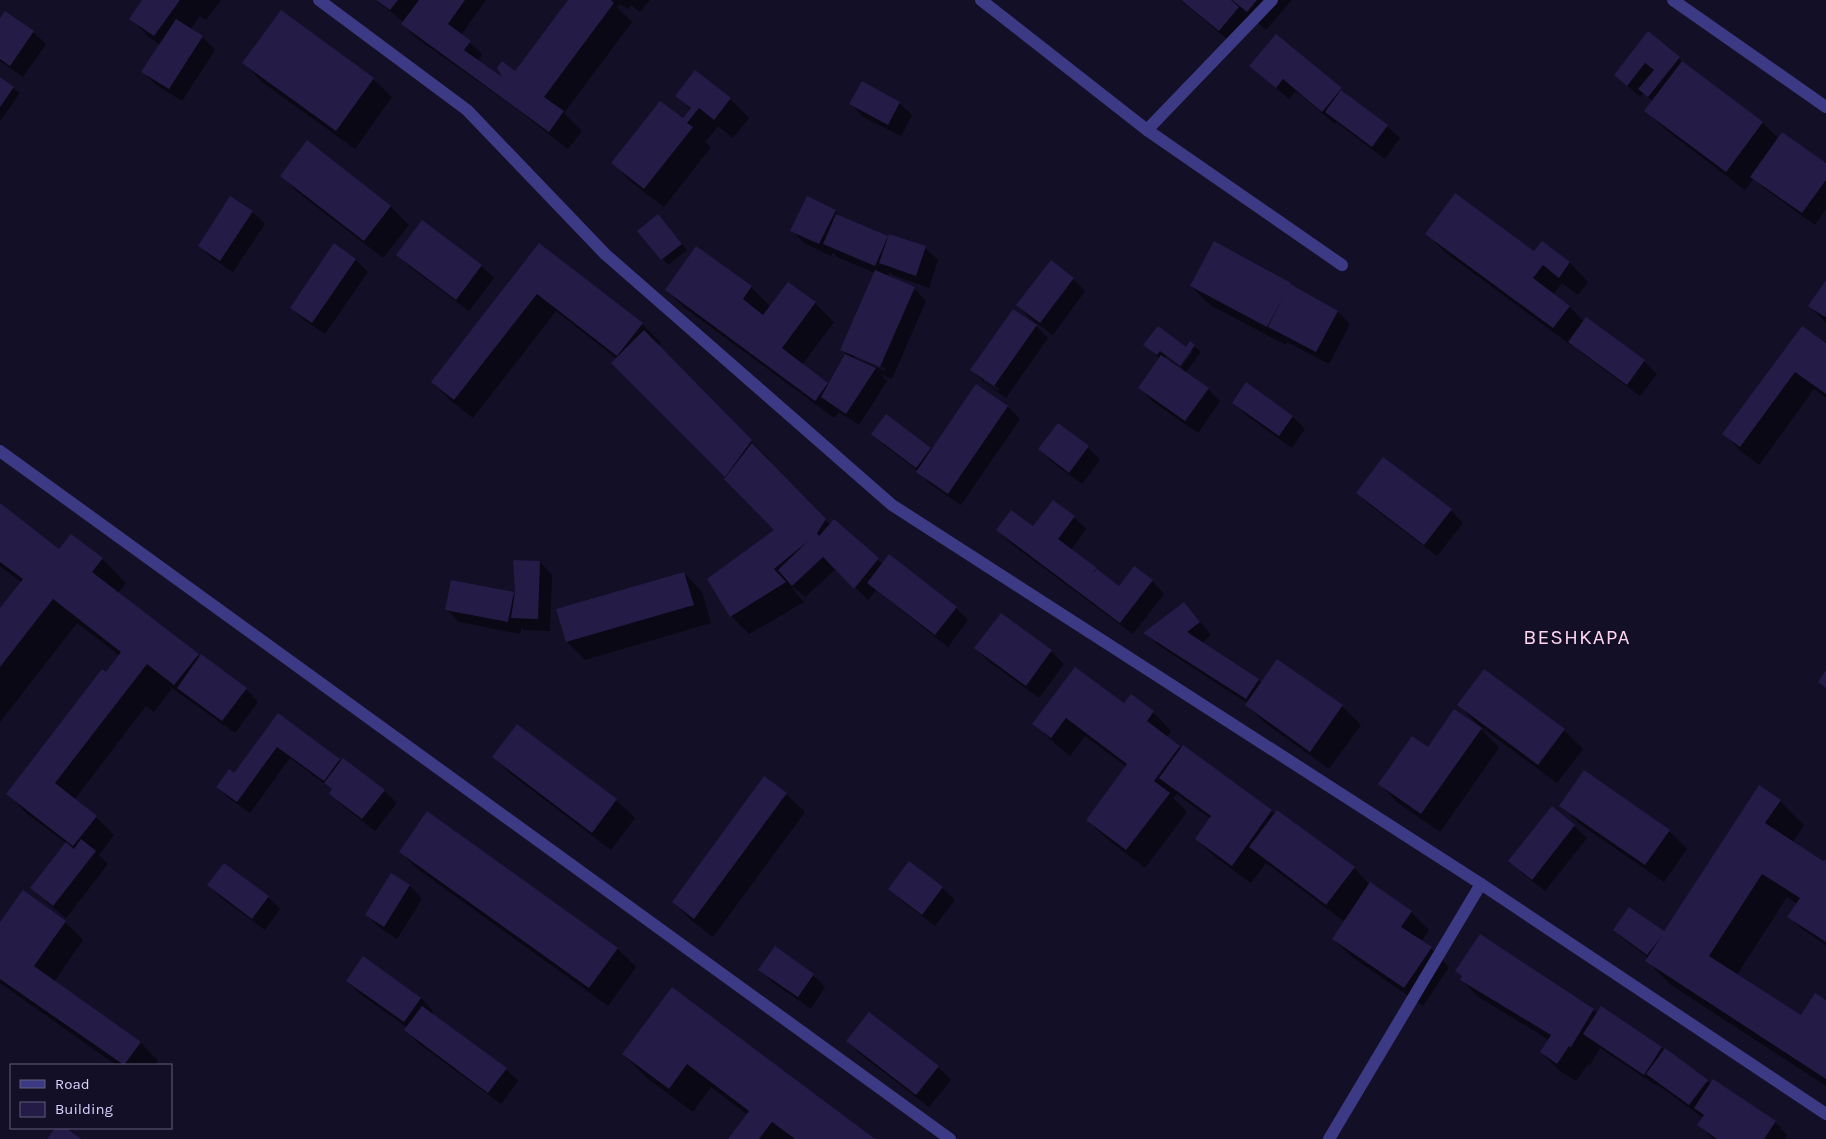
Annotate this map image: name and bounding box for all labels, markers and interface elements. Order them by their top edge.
district label: BESHKAPA [1523,625,1631,649]
legend [10,1064,172,1129]
text: Road [55,1075,90,1093]
text: Building [55,1100,113,1118]

